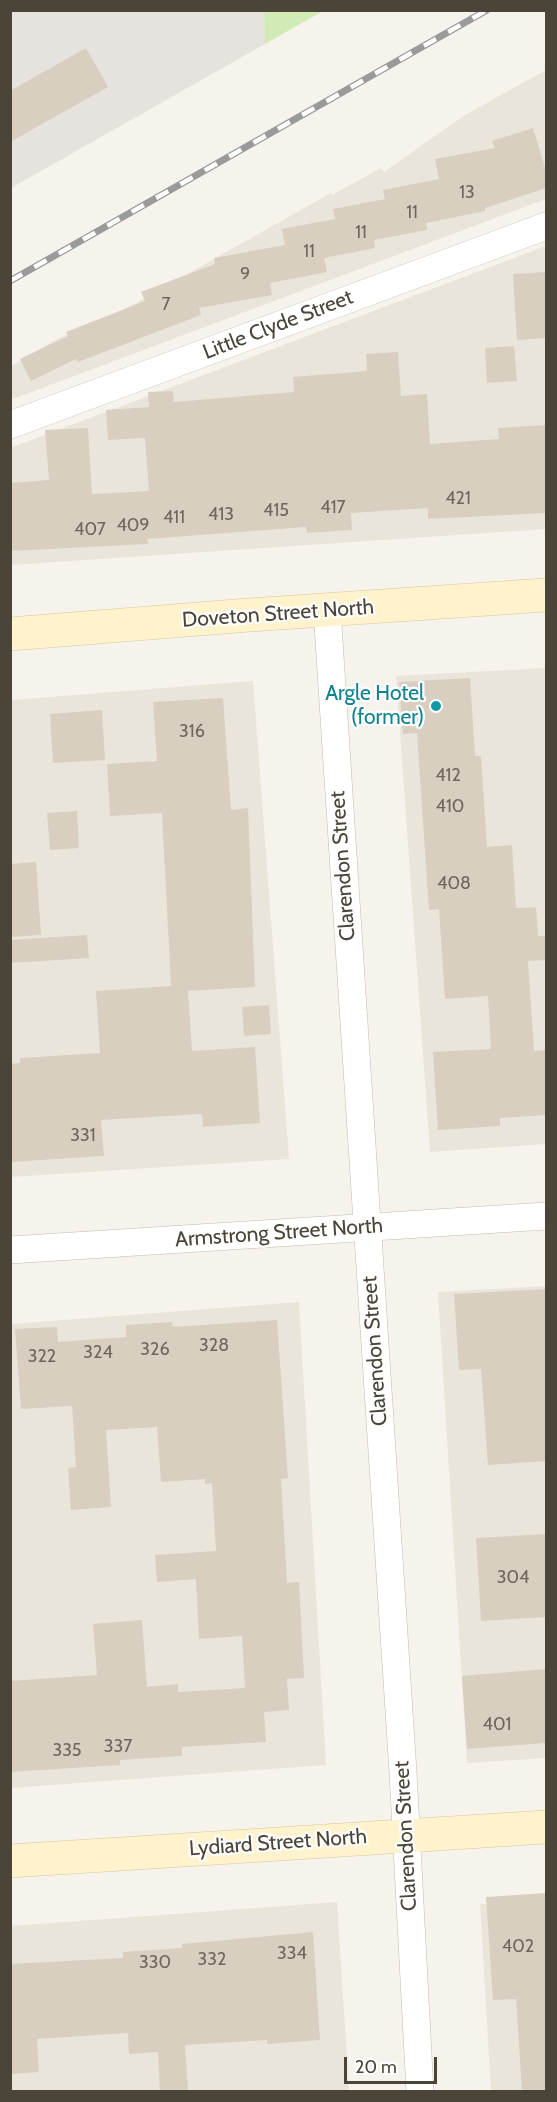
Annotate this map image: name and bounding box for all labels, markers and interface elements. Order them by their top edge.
house number: 13 [459,182,475,204]
house number: 11 [406,202,418,224]
house number: 11 [355,222,367,244]
house number: 11 [303,241,315,263]
house number: 9 [240,264,250,286]
street label: Little Clyde Street [199,285,357,365]
house number: 7 [161,294,171,316]
house number: 421 [445,488,471,510]
house number: 417 [320,497,346,519]
house number: 415 [263,500,289,522]
house number: 413 [208,504,234,526]
house number: 411 [163,507,185,529]
house number: 409 [116,515,150,537]
house number: 407 [74,519,106,541]
street label: Doveton Street North [181,595,375,633]
place label: Argle Hotel (former) [325,681,424,731]
marker: Argle Hotel (former) [429,699,443,713]
house number: 316 [179,721,205,743]
house number: 412 [435,765,461,787]
street label: Clarendon Street [325,790,361,942]
house number: 410 [436,796,464,818]
house number: 408 [437,873,471,895]
house number: 331 [70,1125,96,1147]
street label: Armstrong Street North [174,1213,384,1253]
street label: Clarendon Street [357,1275,393,1427]
house number: 328 [199,1335,229,1357]
house number: 326 [140,1339,170,1361]
house number: 324 [83,1342,113,1364]
house number: 322 [28,1346,56,1368]
house number: 304 [497,1567,529,1589]
house number: 401 [483,1714,511,1736]
house number: 337 [104,1736,132,1758]
house number: 335 [52,1740,82,1762]
street label: Clarendon Street [389,1760,423,1912]
street label: Lydiard Street North [188,1824,368,1862]
house number: 402 [502,1936,534,1958]
house number: 334 [277,1943,307,1965]
house number: 332 [198,1949,226,1971]
house number: 330 [139,1952,171,1974]
scale bar [347,2045,440,2083]
text: 20 m [355,2056,397,2078]

